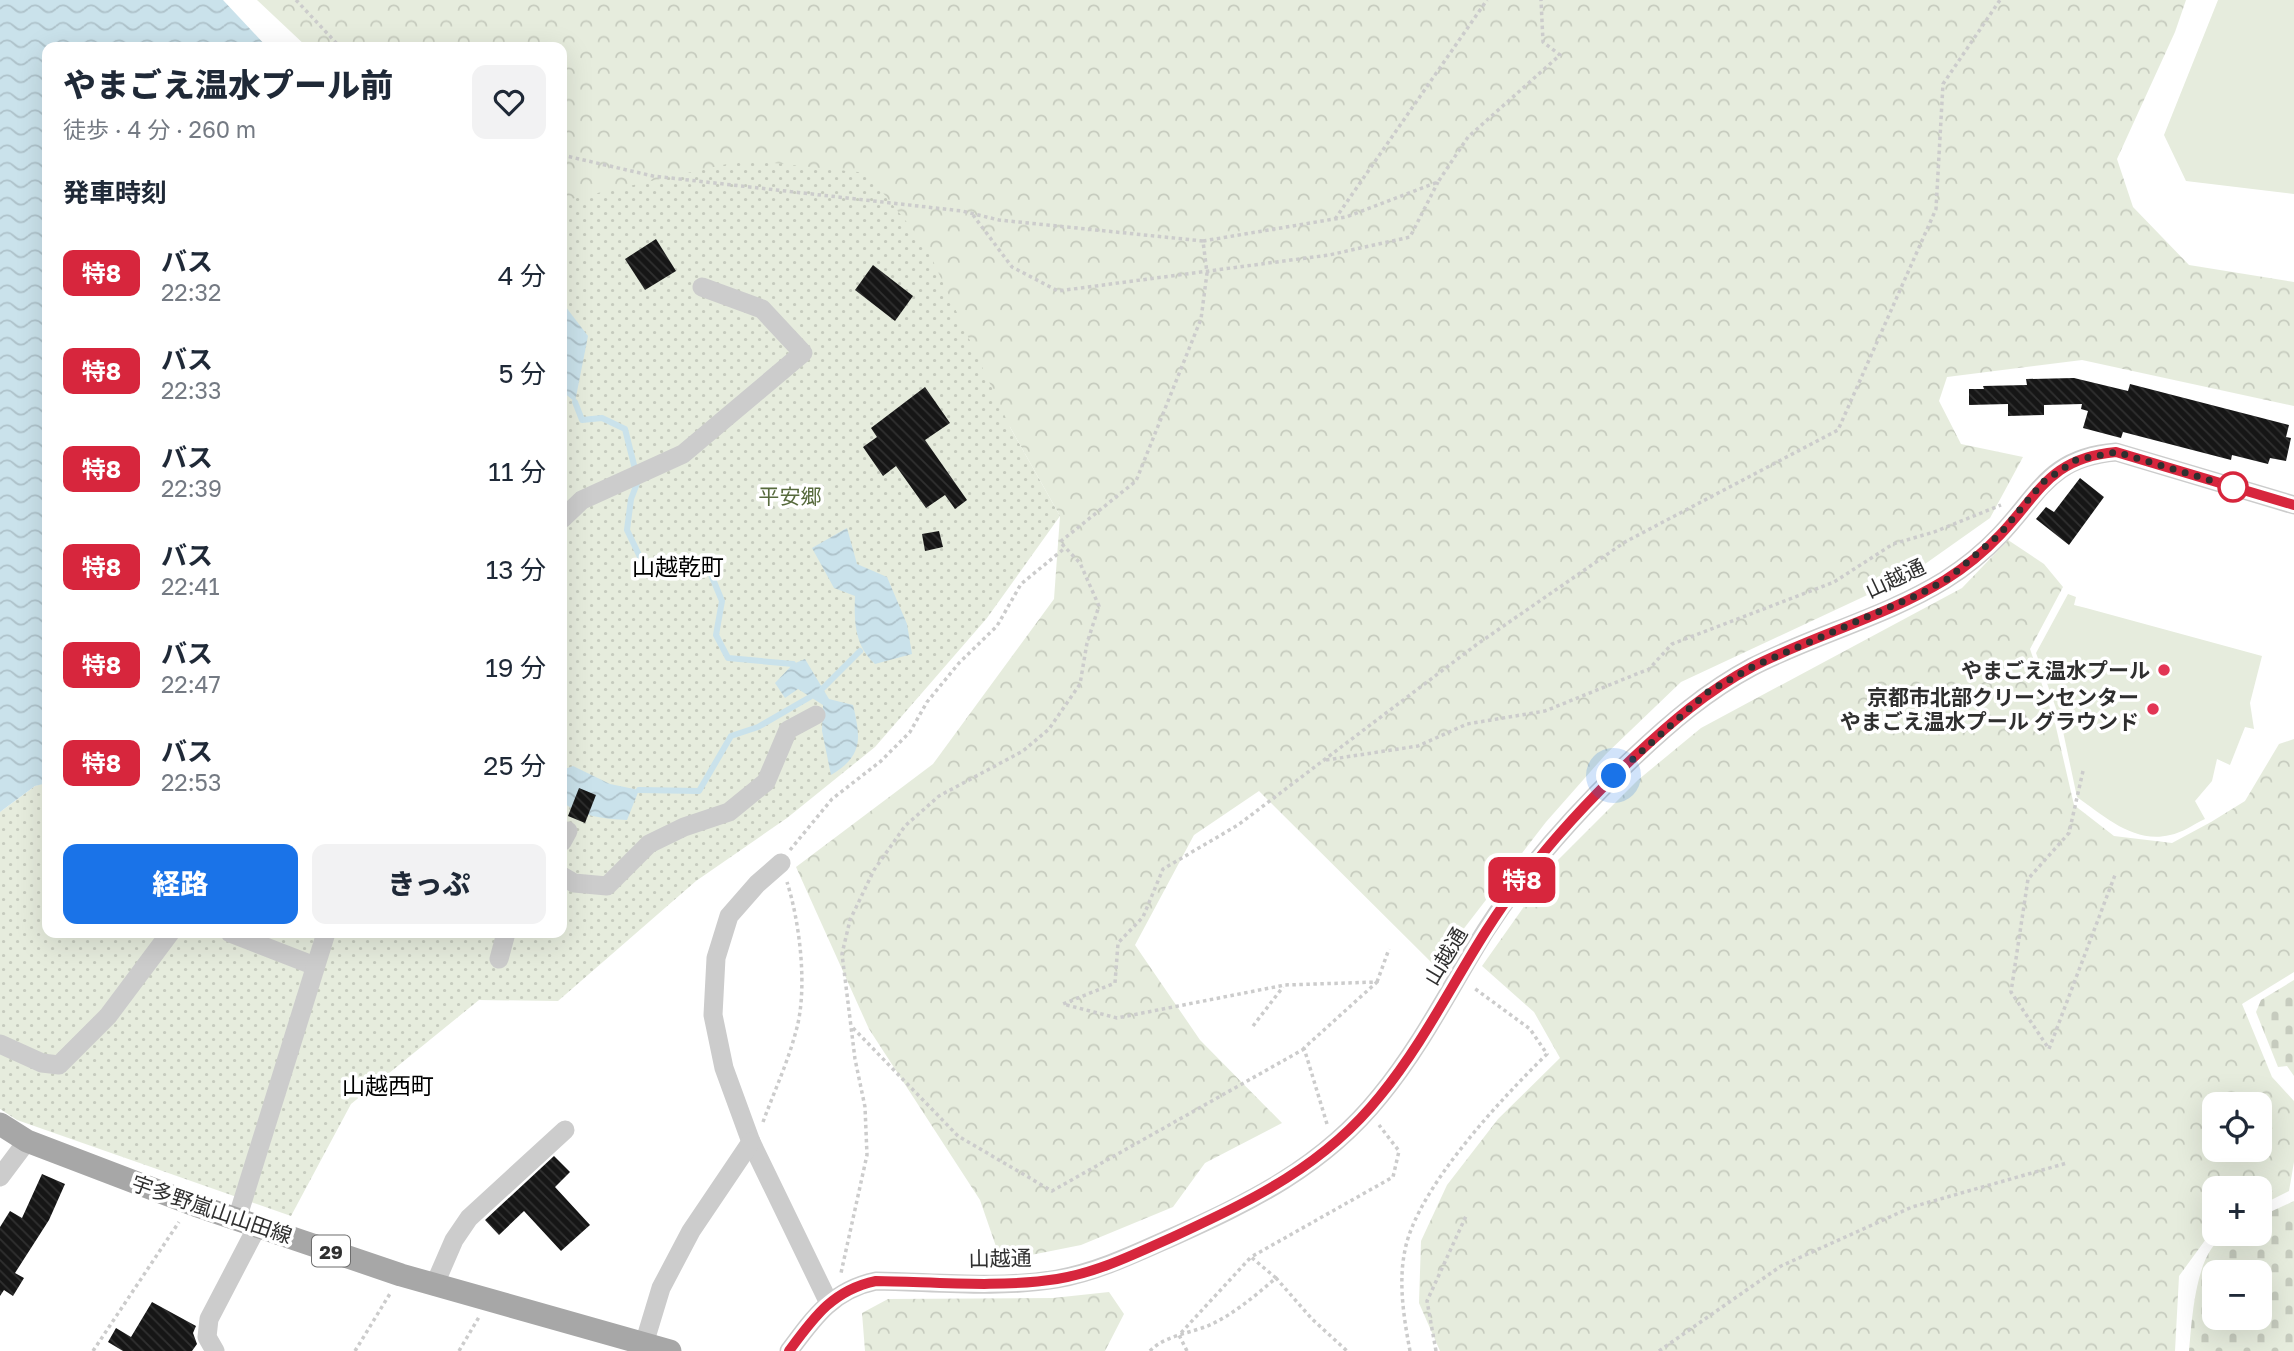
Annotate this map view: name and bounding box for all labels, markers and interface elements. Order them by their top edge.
text: やまごえ温水プール前 [63,65,393,104]
button: heart [472,65,546,139]
text: 徒歩 · 4 分 · 260 m [63,115,256,143]
text: 発車時刻 [63,177,167,208]
text: バス [161,246,213,277]
text: 特8 [82,258,121,287]
text: 4 分 [498,260,546,291]
text: 22:32 [161,278,221,306]
text: バス [161,344,213,375]
text: 特8 [82,356,121,385]
text: 5 分 [498,358,546,389]
text: 22:33 [161,376,222,404]
text: バス [161,442,213,473]
text: 特8 [82,454,121,483]
text: 11 分 [488,456,546,487]
unlabelled marker [2218,472,2248,502]
text: 22:39 [161,474,222,502]
park label: 平安郷 [759,483,822,509]
text: バス [161,540,213,571]
text: 特8 [82,552,121,581]
district label: 山越乾町 [632,552,724,580]
street label: 山越通 [1861,553,1929,603]
text: 13 分 [486,554,546,585]
text: 22:41 [161,572,220,600]
text: バス [161,638,213,669]
text: 特8 [82,650,121,679]
text: 19 分 [485,652,546,683]
place label: やまごえ温水プール [1961,657,2150,683]
marker: やまごえ温水プール [2156,662,2172,678]
text: 22:47 [161,670,221,698]
place label: 京都市北部クリーンセンター やまごえ温水プール グラウンド [1840,684,2139,734]
marker: 京都市北部クリーンセンター やまごえ温水プール グラウンド [2145,701,2161,717]
text: バス [161,736,213,767]
text: 特8 [82,748,121,777]
text: 25 分 [483,750,546,781]
your location [1596,758,1631,793]
text: 22:53 [161,768,221,796]
button: 経路 [63,844,298,924]
button: きっぷ [312,844,546,924]
line badge: 特8 [1490,857,1554,903]
text: 特8 [1502,865,1542,894]
street label: 山越通 [1418,922,1472,990]
district label: 山越西町 [342,1071,434,1099]
map controls [2202,1092,2272,1330]
button: locate [2202,1092,2272,1162]
street label: 宇多野嵐山山田線 [128,1169,296,1249]
button: + [2202,1176,2272,1246]
road number: 29 [312,1236,350,1266]
street label: 山越通 [968,1244,1032,1272]
button: − [2202,1260,2272,1330]

